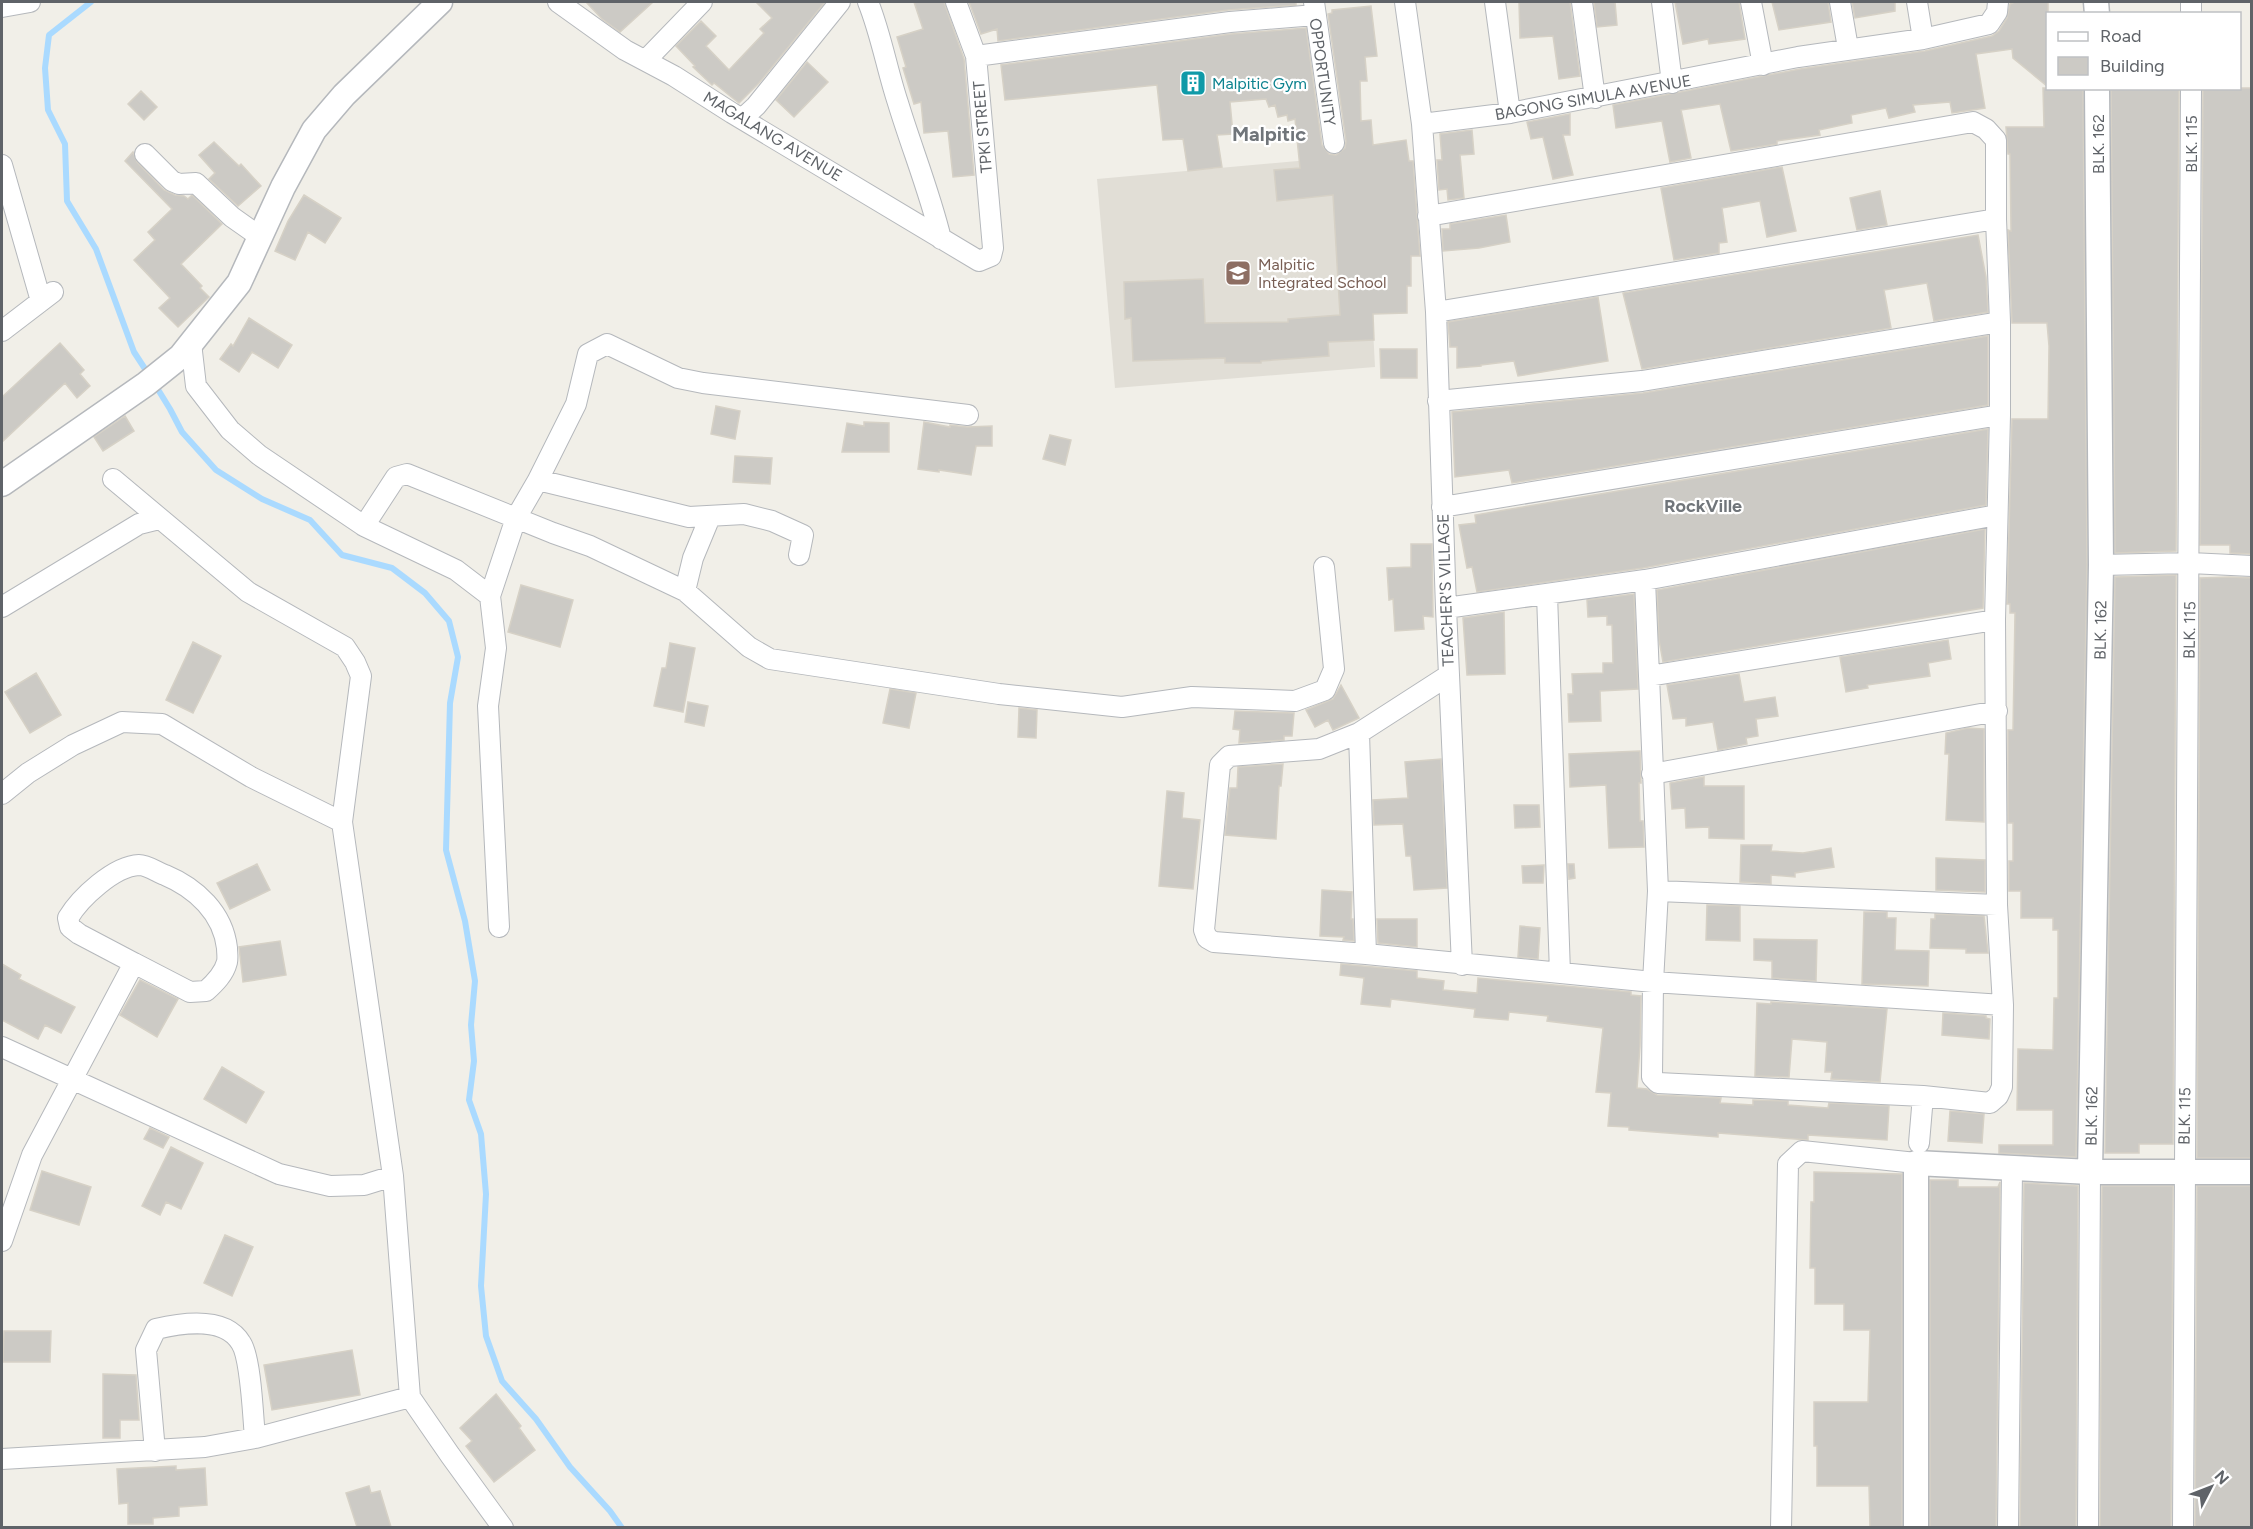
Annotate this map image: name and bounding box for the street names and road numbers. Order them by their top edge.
street label: OPPORTUNITY [1306,17,1340,128]
street label: BAGONG SIMULA AVENUE [1493,71,1693,124]
street label: TPKI STREET [969,80,996,174]
street label: MAGALANG AVENUE [700,88,846,185]
street label: BLK. 162 [2089,114,2108,174]
street label: BLK. 115 [2182,115,2201,173]
street label: TEACHER'S VILLAGE [1433,513,1458,667]
street label: BLK. 162 [2090,600,2111,660]
street label: BLK. 115 [2179,601,2200,659]
street label: BLK. 162 [2081,1086,2102,1146]
street label: BLK. 115 [2174,1087,2195,1145]

